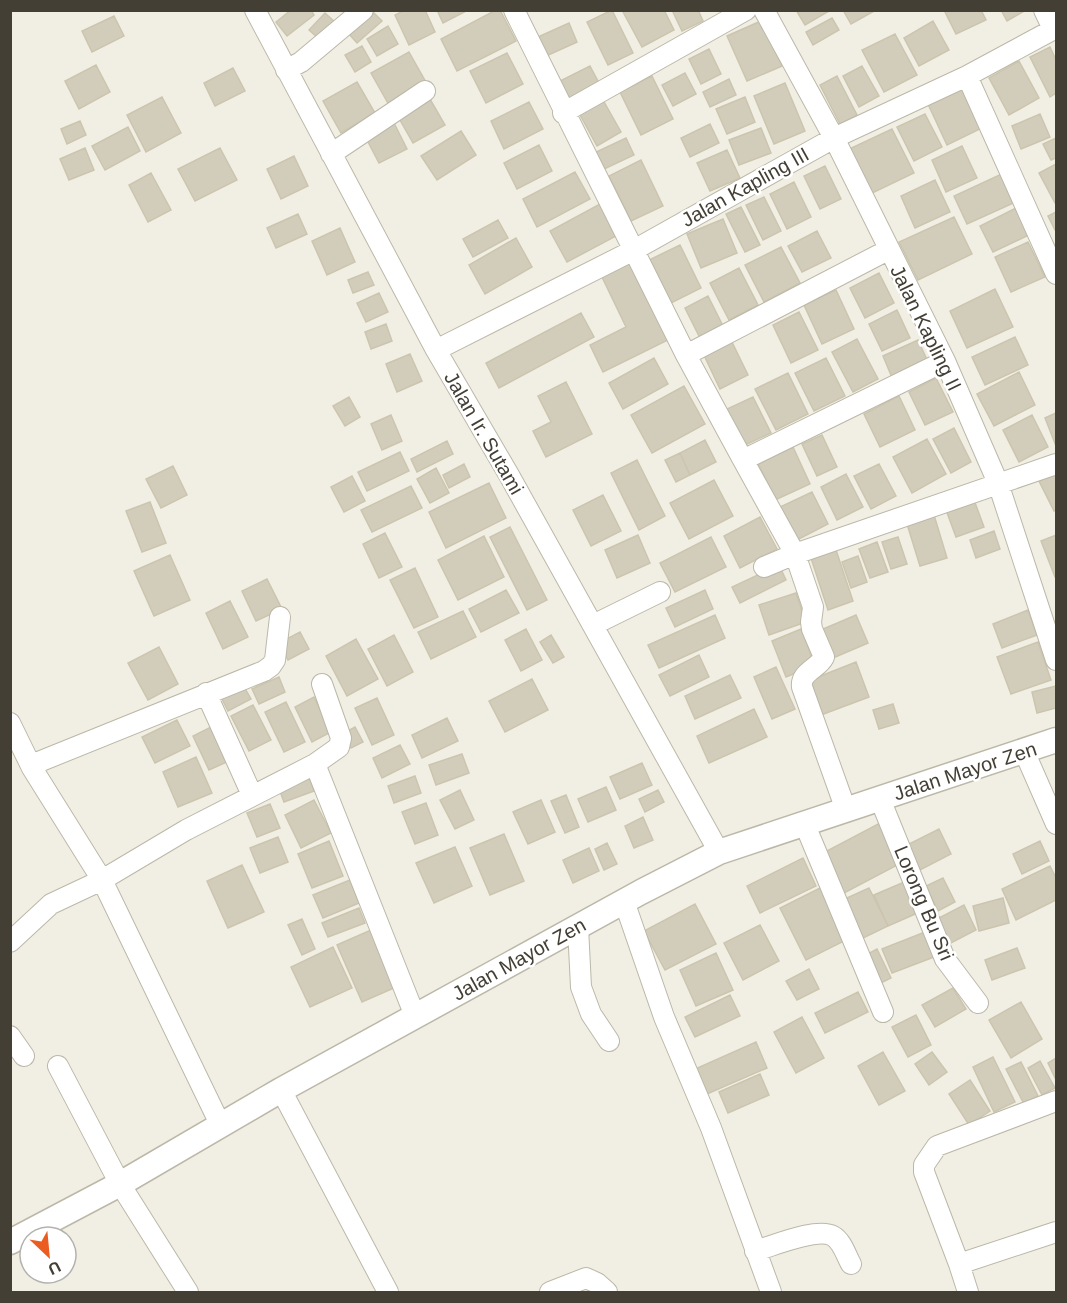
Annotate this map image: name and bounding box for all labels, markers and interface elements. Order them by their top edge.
street label: Jalan Kapling III [677,143,813,231]
street label: Jalan Kapling II [886,262,966,394]
street label: Jalan Ir. Sutami [440,368,528,498]
street label: Jalan Mayor Zen [891,738,1039,804]
street label: Lorong Bu Sri [890,842,958,964]
street label: Jalan Mayor Zen [449,913,589,1005]
north arrow [18,1225,78,1285]
text: U [45,1258,63,1278]

